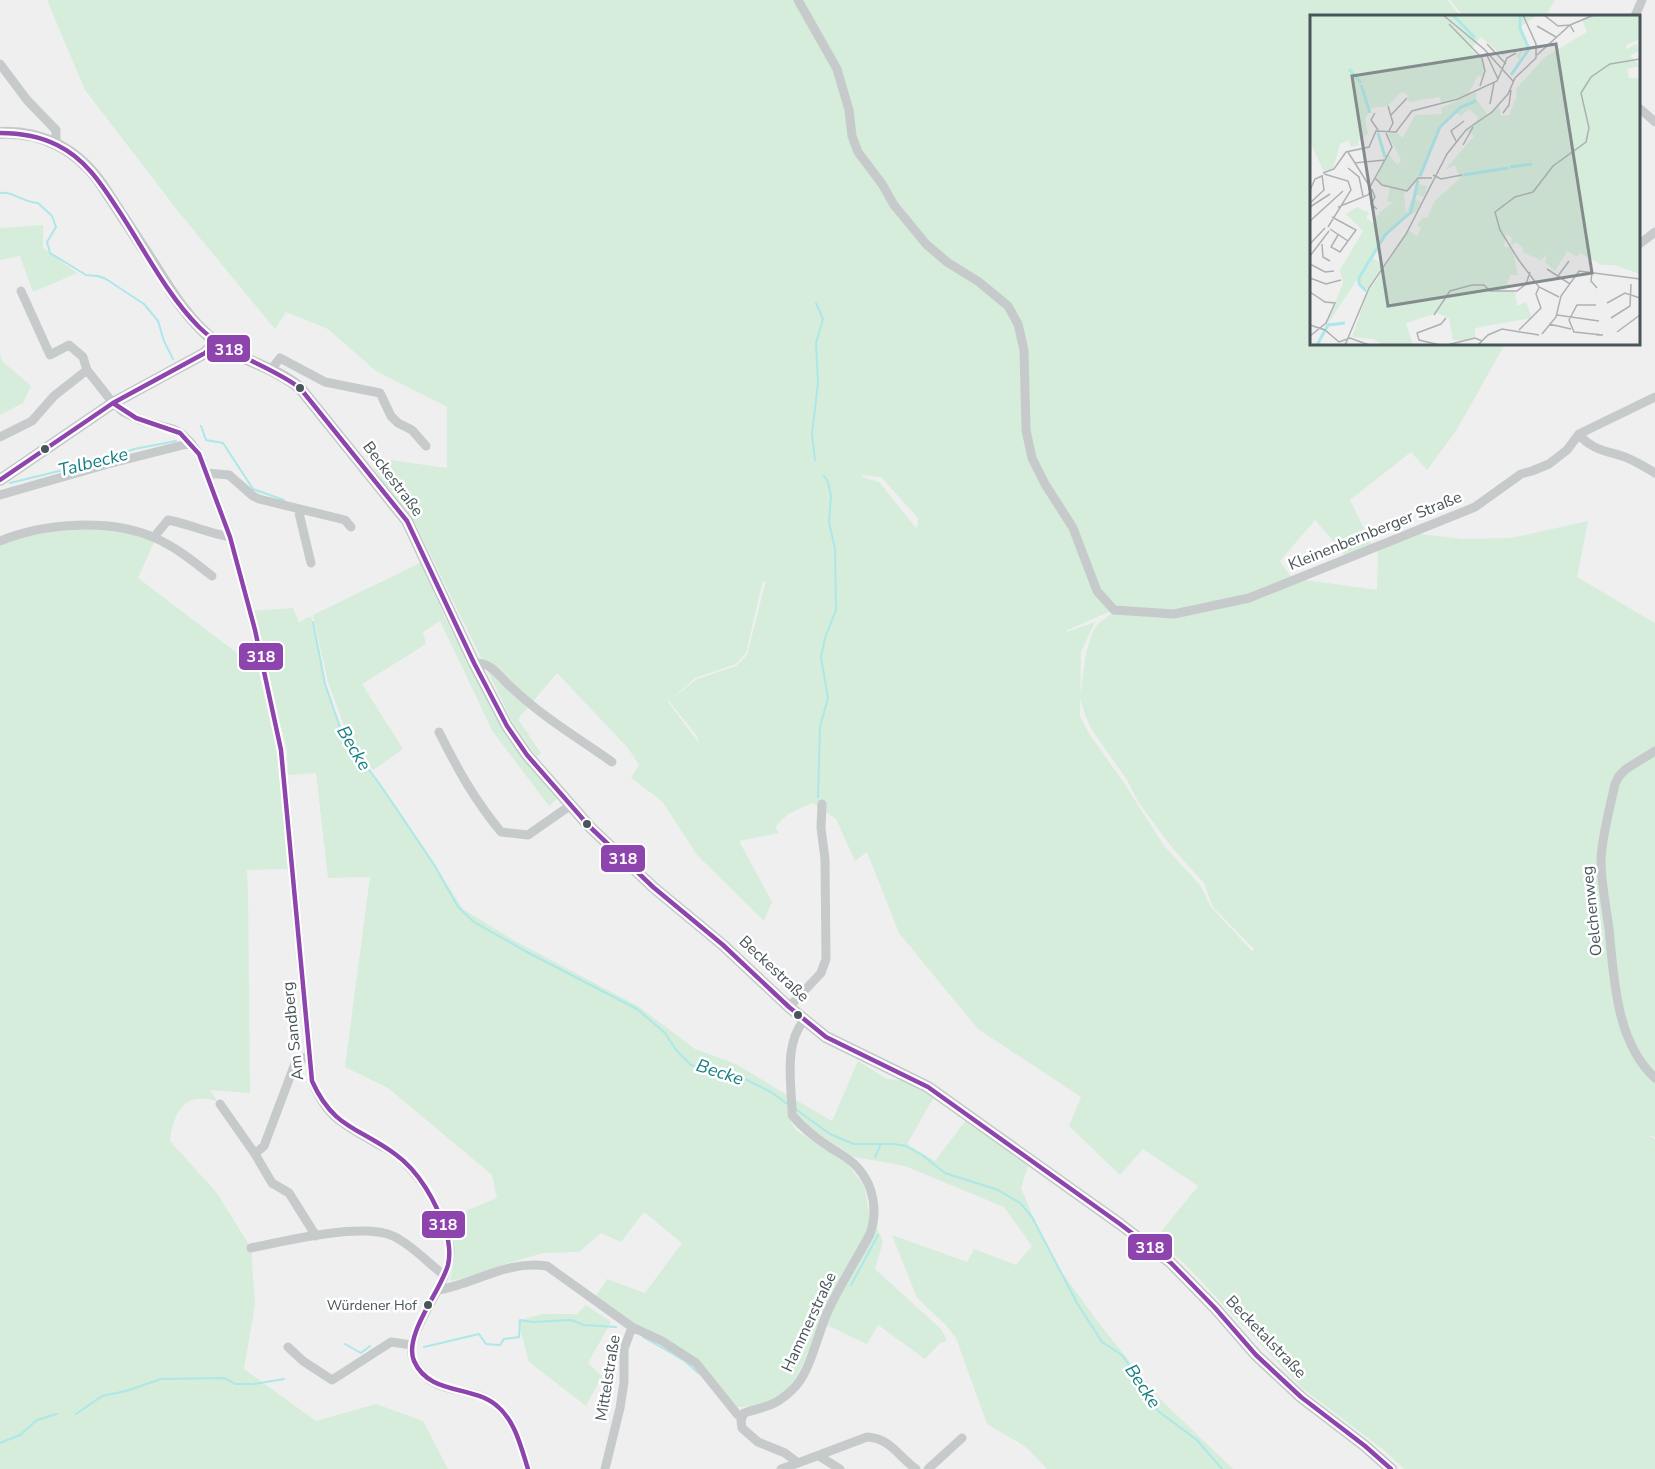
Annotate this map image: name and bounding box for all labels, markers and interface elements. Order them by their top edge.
inset map [1310,15,1640,345]
line badge: 318 [206,334,251,363]
text: 318 [215,339,243,361]
unlabelled marker [294,382,306,394]
street label: Beckestraße [358,437,428,521]
water label: Talbecke [56,442,131,482]
unlabelled marker [39,443,51,455]
street label: Kleinenbernberger Straße [1285,486,1465,576]
line badge: 318 [238,642,284,671]
text: 318 [247,646,275,668]
water label: Becke [331,721,377,775]
unlabelled marker [581,818,593,830]
line badge: 318 [600,844,646,873]
text: 318 [609,848,637,870]
street label: Oelchenweg [1576,865,1608,957]
street label: Beckestraße [734,931,814,1007]
street label: Am Sandberg [277,981,309,1081]
unlabelled marker [792,1009,804,1021]
water label: Becke [693,1053,747,1091]
line badge: 318 [421,1210,466,1239]
text: 318 [429,1214,457,1236]
line badge: 318 [1127,1233,1173,1261]
text: 318 [1136,1237,1164,1259]
street label: Hammerstraße [776,1268,842,1376]
street label: Becketalstraße [1221,1291,1311,1383]
place label: Würdener Hof [327,1296,417,1315]
marker: Würdener Hof [422,1299,434,1311]
street label: Mittelstraße [590,1333,626,1423]
water label: Becke [1120,1359,1167,1413]

